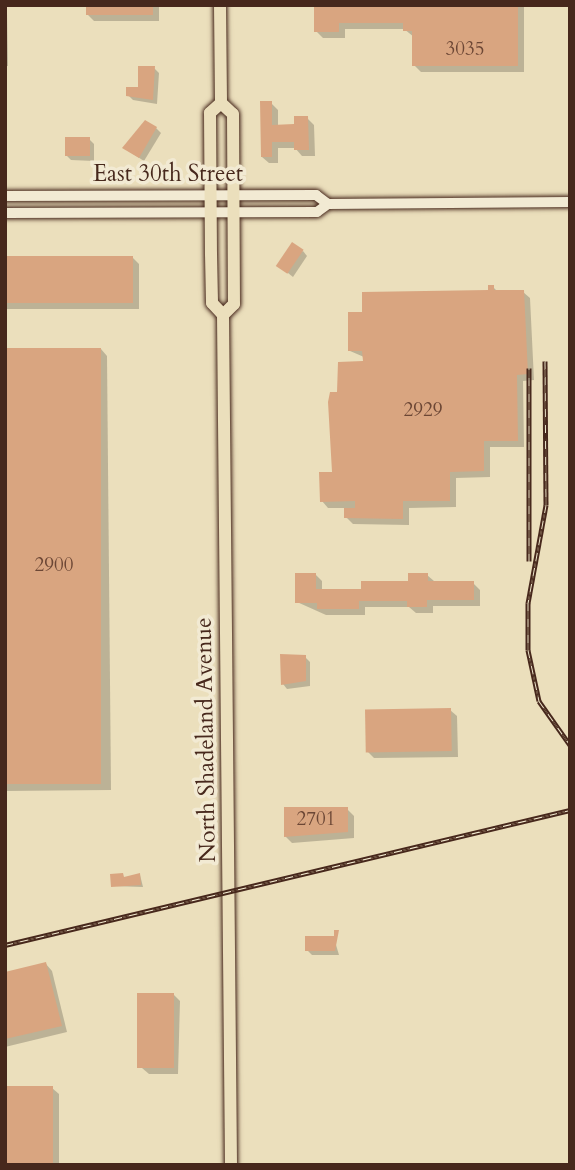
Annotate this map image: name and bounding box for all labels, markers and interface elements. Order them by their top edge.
house number: 3035 [446,39,484,61]
street label: East 30th Street [93,160,243,188]
house number: 2929 [404,400,442,422]
house number: 2900 [35,555,73,577]
street label: North Shadeland Avenue [190,617,222,863]
house number: 2701 [297,809,335,831]

